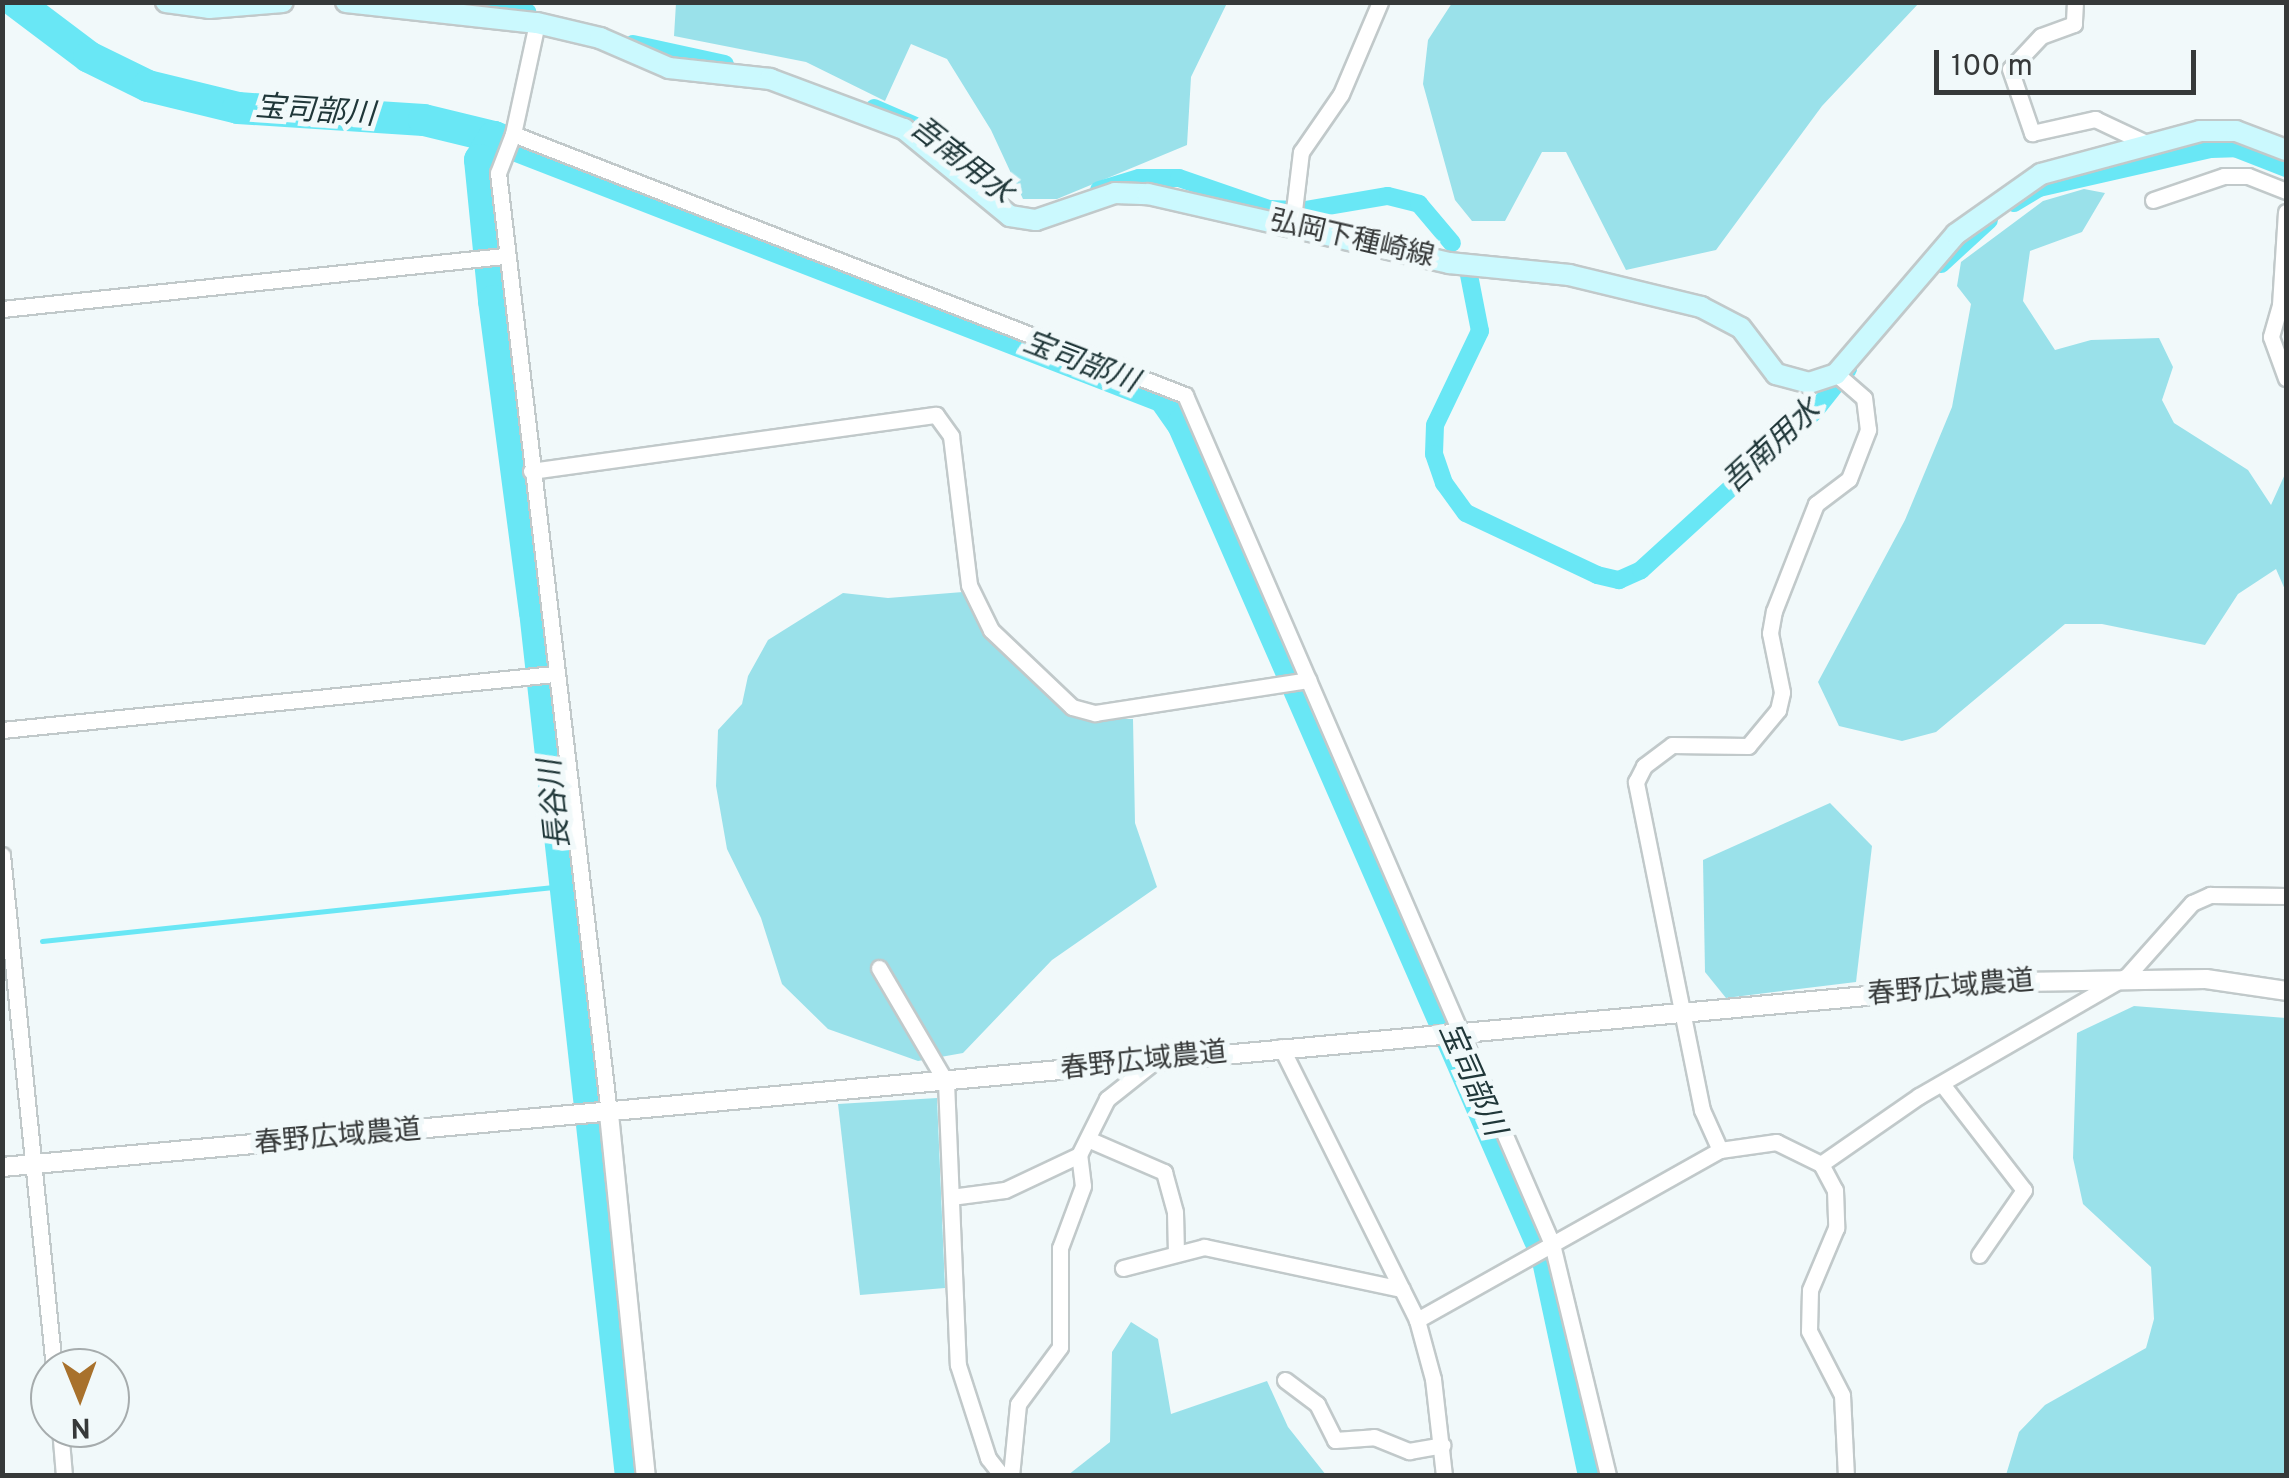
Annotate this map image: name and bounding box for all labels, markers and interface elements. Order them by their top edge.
scale bar [1939,30,2202,92]
text: 100 m [1951,49,2033,86]
water label: 宝司部川 [254,91,376,135]
water label: 吾南用水 [902,111,1018,213]
street label: 弘岡下種崎線 [1266,205,1438,275]
water label: 宝司部川 [1018,326,1142,402]
water label: 吾南用水 [1717,394,1829,502]
water label: 長谷川 [534,757,580,851]
street label: 春野広域農道 [1866,965,2036,1013]
water label: 宝司部川 [1429,1018,1511,1142]
street label: 春野広域農道 [1059,1037,1229,1087]
street label: 春野広域農道 [253,1114,423,1162]
north arrow [30,1348,130,1448]
text: N [70,1408,91,1444]

